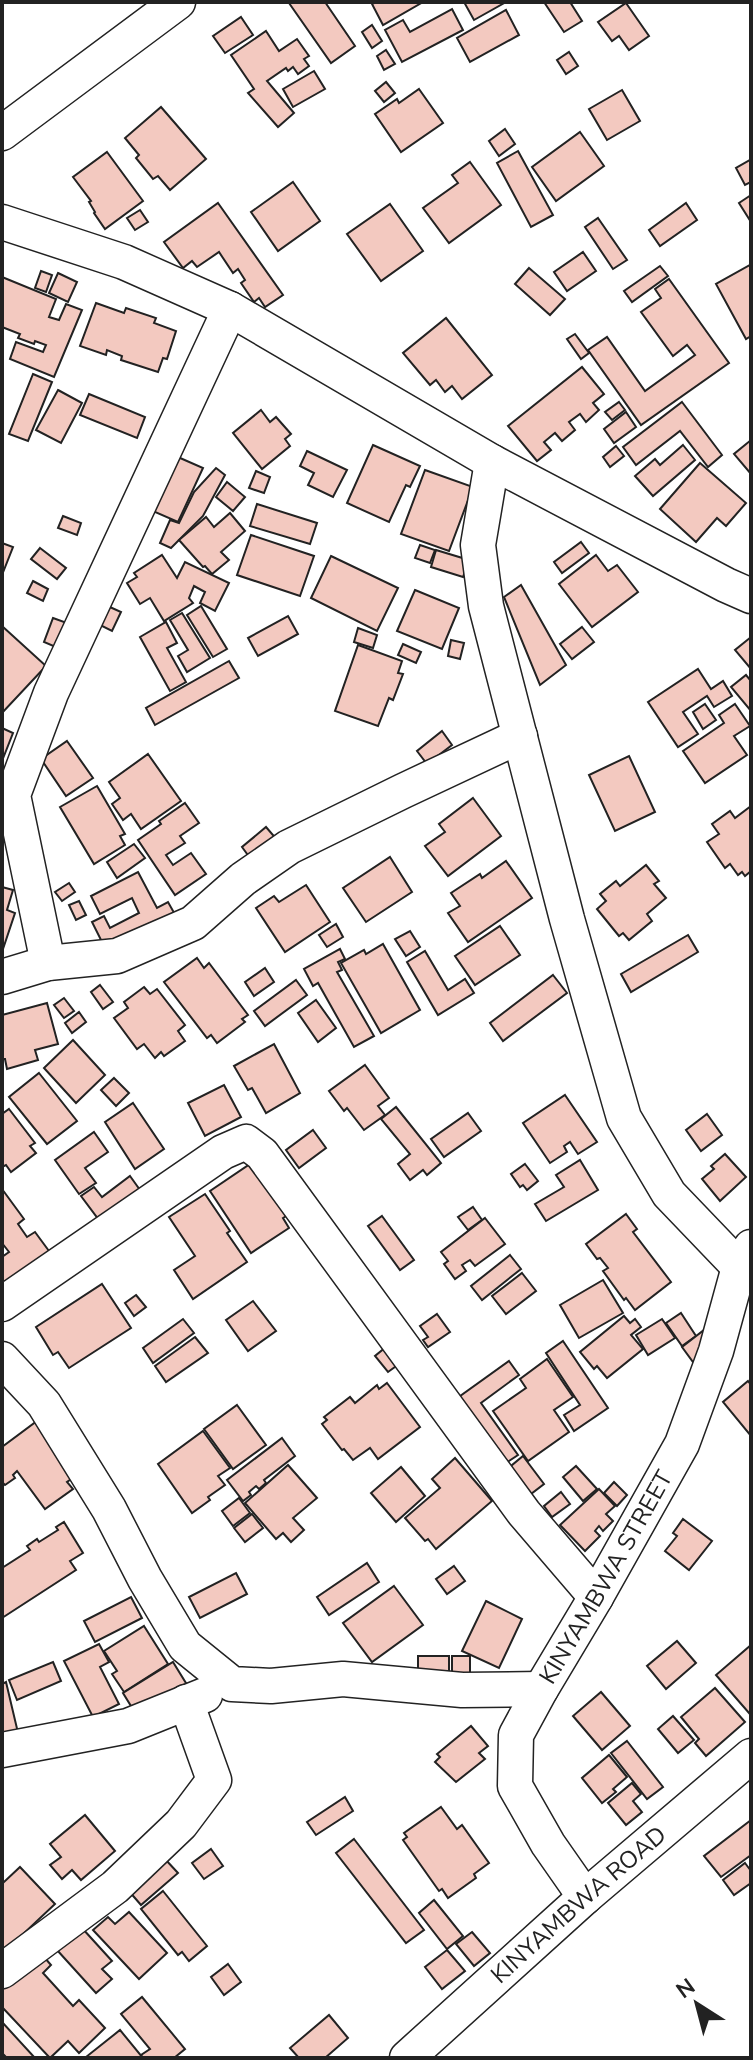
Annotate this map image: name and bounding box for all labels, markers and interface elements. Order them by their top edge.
street label: KINYAMBWA STREET [532,1464,680,1690]
street label: KINYAMBWA ROAD [484,1819,673,1991]
north arrow [657,1964,737,2044]
text: N [670,1972,701,2006]

